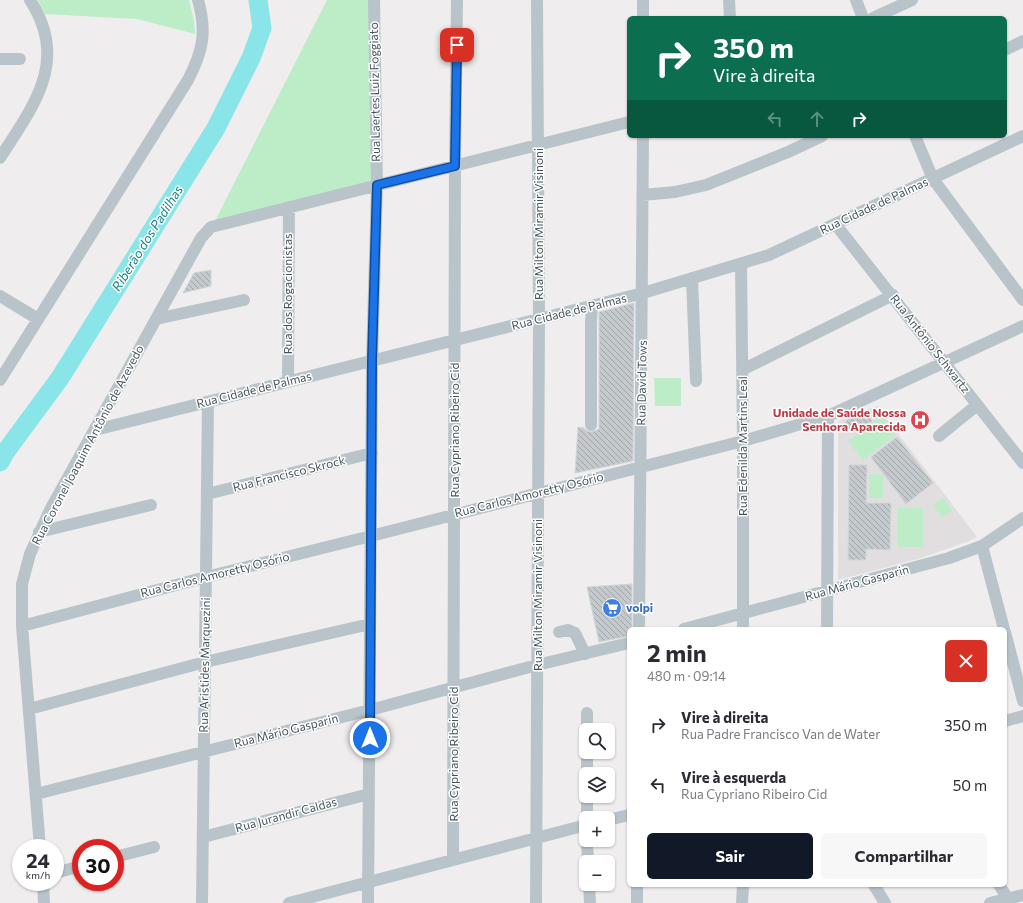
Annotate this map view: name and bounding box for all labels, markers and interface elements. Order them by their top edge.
street label: Rua Laertes Luiz Foggiato [366,22,382,162]
pin [440,28,474,62]
text: 350 m [713,30,794,64]
icon: right [647,32,699,84]
icon: arrive [446,34,468,56]
text: Vire à direita [713,64,815,86]
icon: left [764,108,786,130]
icon: ahead [806,108,828,130]
icon: right [848,108,870,130]
street label: Rua Milton Miramir Visinoni [531,148,545,300]
street label: Rua Cidade de Palmas [817,174,930,236]
water label: Riberão dos Padilhas [108,182,186,294]
street label: Rua dos Rogacionistas [280,234,294,354]
street label: Rua Cidade de Palmas [510,290,628,332]
street label: Rua Antônio Schwartz [888,291,974,395]
street label: Rua David Tows [633,340,649,426]
street label: Rua Coronel Joaquim Antônio de Azevedo [28,342,147,547]
street label: Rua Cypriano Ribeiro Cid [447,362,461,497]
street label: Rua Cidade de Palmas [195,368,313,410]
street label: Rua Edenilda Martins Leal [735,376,749,516]
place label: Unidade de Saúde Nossa Senhora Aparecida [773,405,906,433]
hospital icon: Unidade de Saúde Nossa Senhora Aparecida [909,409,931,431]
street label: Rua Francisco Skrock [231,452,347,494]
street label: Rua Carlos Amoretty Osório [453,469,605,519]
street label: Rua Milton Miramir Visinoni [530,519,544,671]
street label: Rua Carlos Amoretty Osório [139,549,291,599]
street label: Rua Mário Gasparin [803,561,910,603]
street label: Rua Aristides Marquezini [196,597,212,733]
supermarket icon: volpi [601,597,623,619]
place label: volpi [626,600,653,614]
text: 2 min [647,638,707,667]
button: close [945,640,987,682]
text: 480 m · 09:14 [647,668,726,684]
street label: Rua Cypriano Ribeiro Cid [446,686,460,821]
text: Vire à direita [681,708,769,726]
street label: Rua Mário Gasparin [232,710,339,750]
icon: right [647,714,669,736]
text: 350 m [944,716,987,734]
position arrow [349,717,391,759]
map controls [579,723,615,891]
button: search [579,723,615,759]
text: Rua Padre Francisco Van de Water [681,726,880,742]
button: layers [579,767,615,803]
text: Vire à esquerda [681,768,786,786]
icon: left [647,774,669,796]
text: 50 m [953,776,987,794]
text: Rua Cypriano Ribeiro Cid [681,786,827,802]
street label: Rua Jurandir Caldas [233,794,338,835]
button: + [579,811,615,847]
button: Sair [647,833,813,879]
button: Compartilhar [821,833,987,879]
speed limit sign: 30 [72,839,124,891]
text: 24 [26,848,50,872]
button: − [579,855,615,891]
text: km/h [26,869,50,881]

